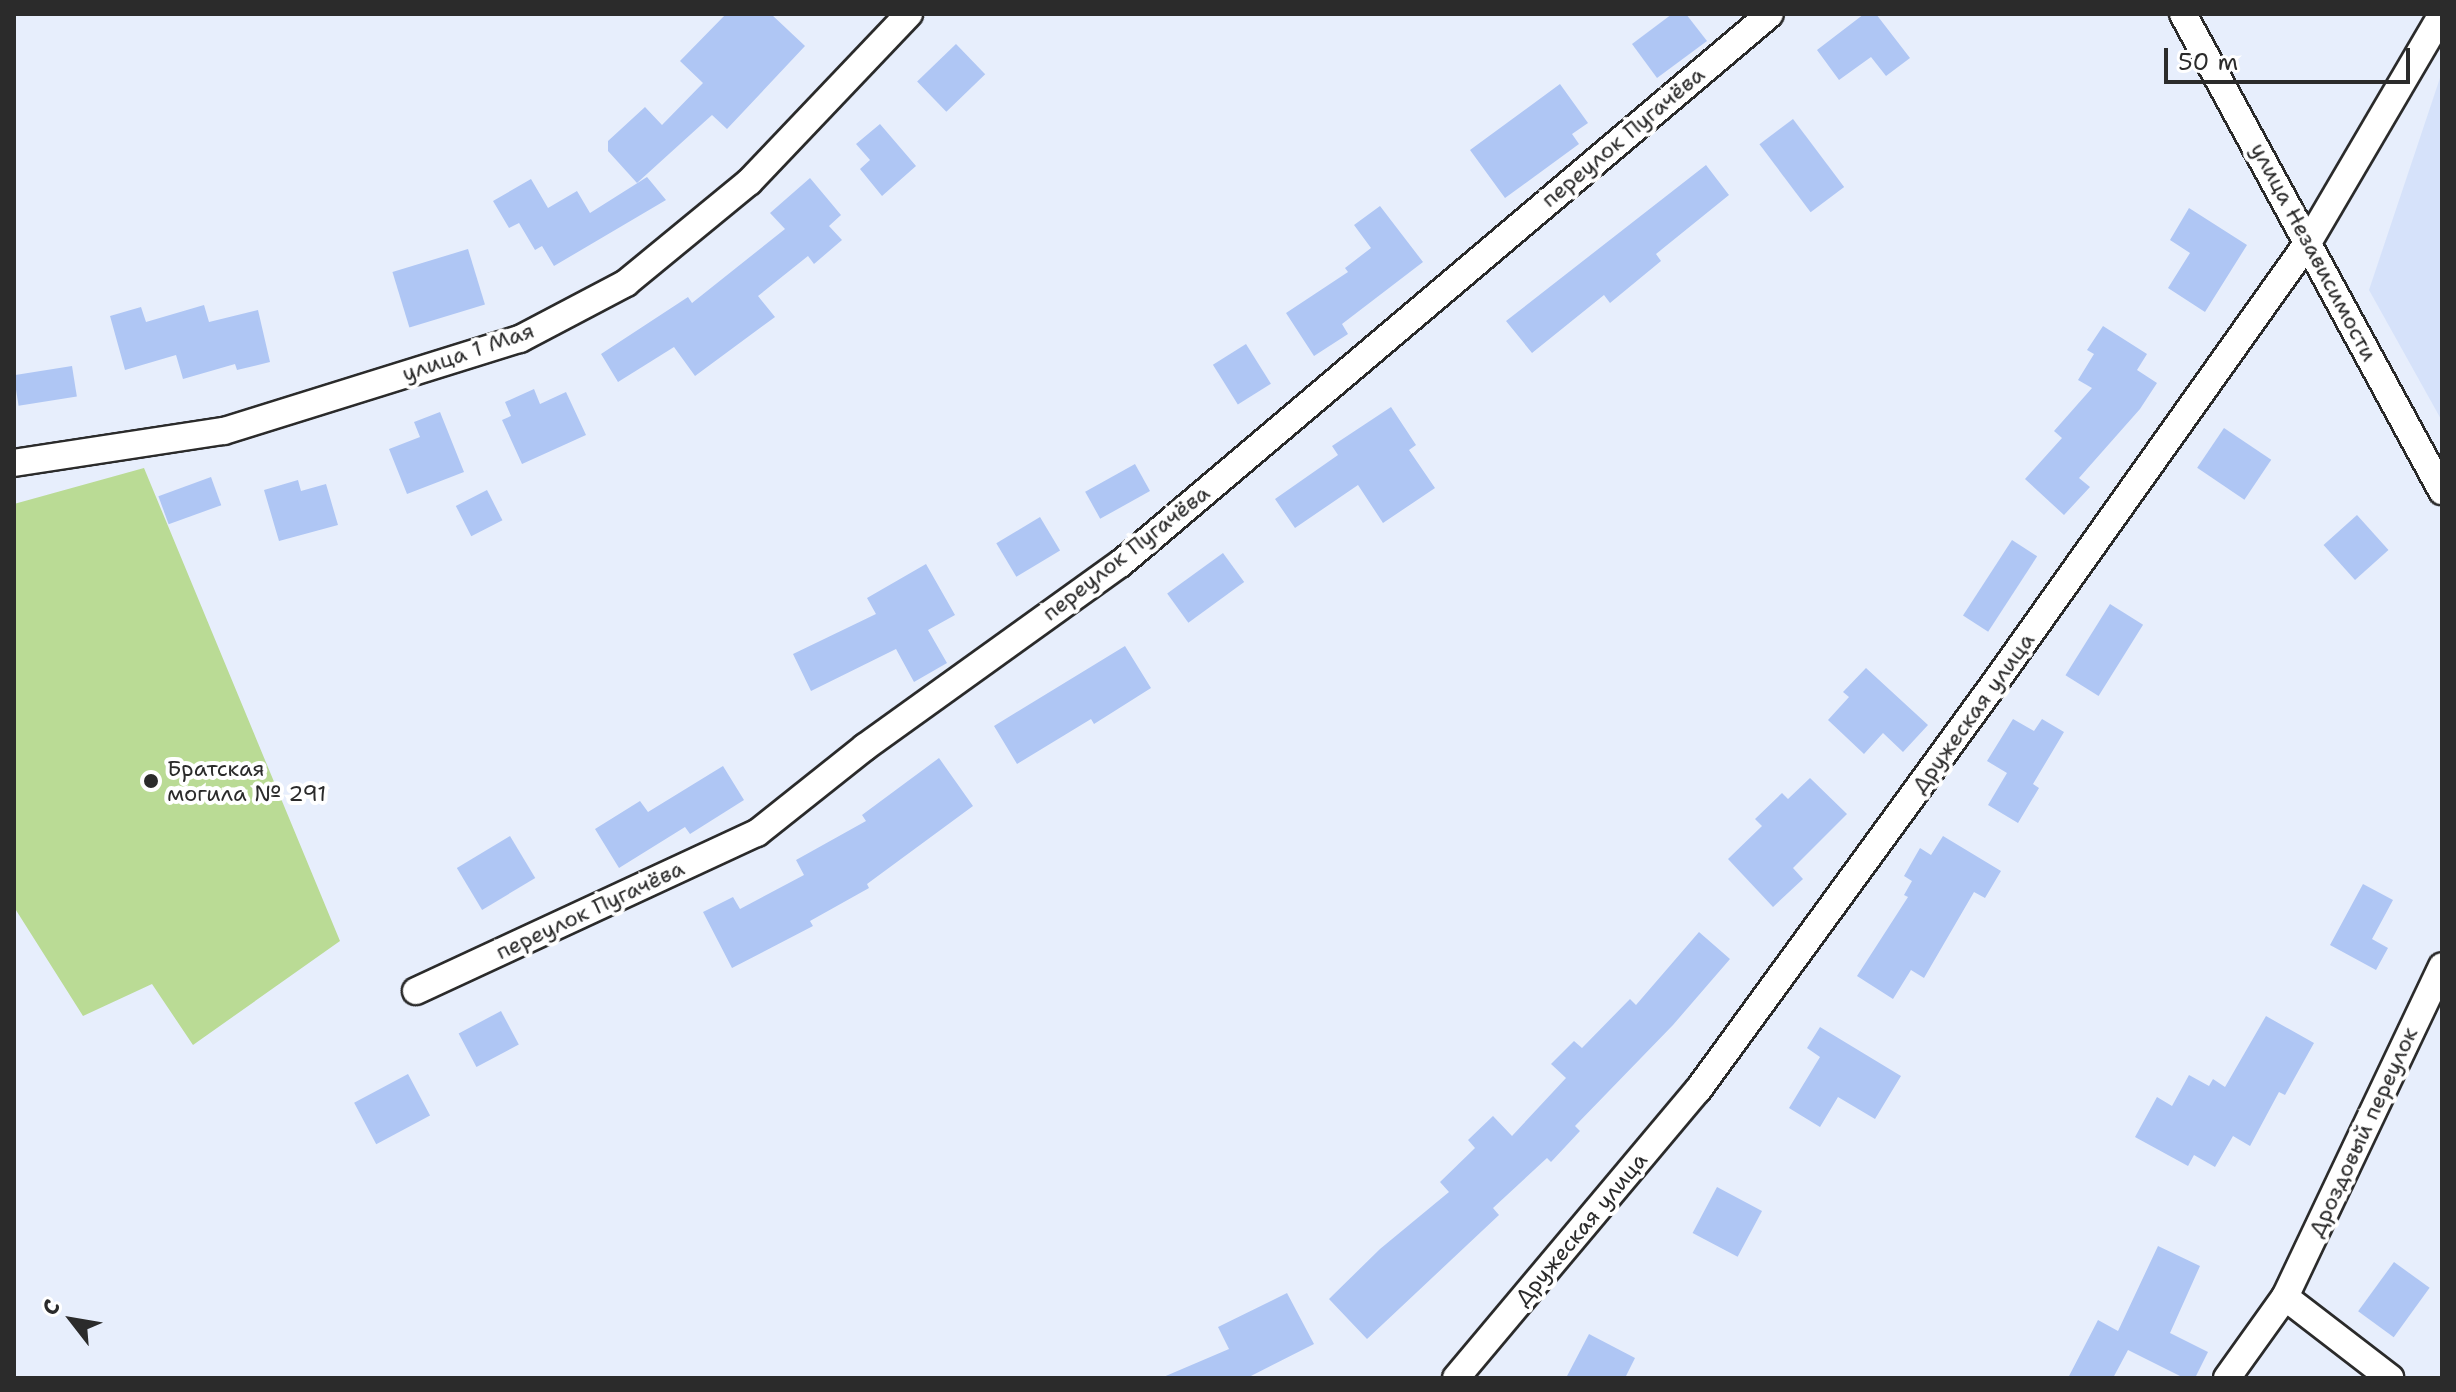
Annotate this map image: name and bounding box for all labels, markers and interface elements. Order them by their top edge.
scale bar [2168,32,2414,82]
text: 50 m [2178,46,2238,78]
street label: переулок Пугачёва [1536,61,1710,213]
street label: улица Независимости [2245,138,2383,366]
street label: улица 1 Мая [399,317,537,387]
street label: переулок Пугачёва [1037,480,1215,626]
street label: Дружеская улица [1906,628,2040,798]
place label: Братская могила № 291 [167,755,326,806]
marker: Братская могила № 291 [142,772,160,790]
street label: переулок Пугачёва [492,855,688,965]
street label: Дроздовый переулок [2303,1023,2423,1241]
street label: Дружеская улица [1509,1147,1653,1311]
north arrow [32,1280,112,1360]
text: С [35,1294,67,1321]

